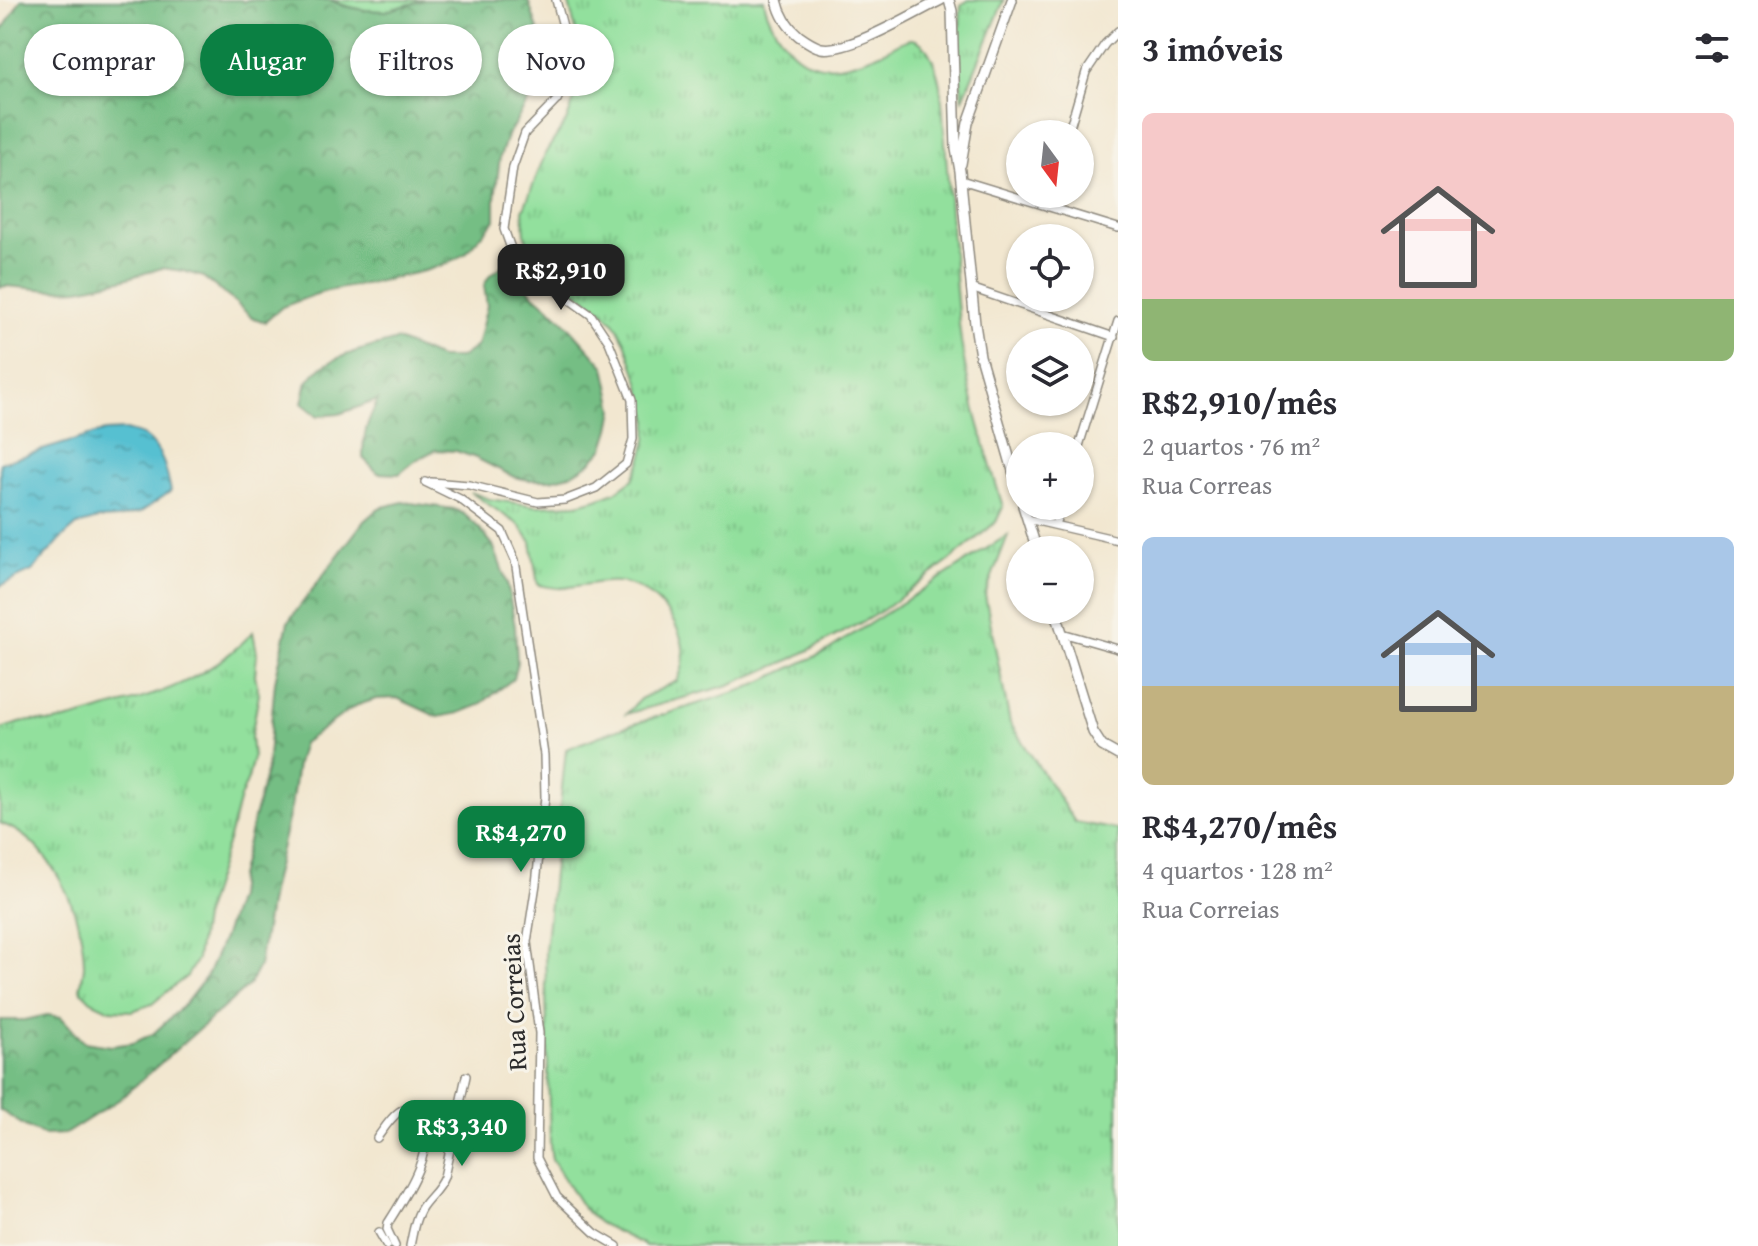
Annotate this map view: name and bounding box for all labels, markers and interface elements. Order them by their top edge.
chip: Comprar [24,24,184,96]
chip: Alugar [200,24,334,96]
chip: Filtros [350,24,482,96]
chip: Novo [498,24,614,96]
text: 3 imóveis [1142,24,1283,73]
icon: filters [1690,26,1734,70]
north arrow [1006,120,1094,208]
map controls [1006,120,1094,624]
icon: home [1366,165,1510,309]
button: locate [1006,224,1094,312]
pin: R$2,910 [487,244,635,312]
text: R$2,910 [516,250,606,289]
button: layers [1006,328,1094,416]
text: R$2,910/mês [1142,377,1337,426]
text: 2 quartos · 76 m² [1142,426,1320,465]
button: + [1006,432,1094,520]
text: Rua Correas [1142,465,1272,504]
button: − [1006,536,1094,624]
icon: home [1366,589,1510,733]
text: R$4,270/mês [1142,801,1337,850]
pin: R$4,270 [447,806,595,874]
text: R$4,270 [476,812,566,851]
text: 4 quartos · 128 m² [1142,850,1333,889]
text: Rua Correias [1142,889,1280,928]
street label: Rua Correias [490,932,537,1072]
pin: R$3,340 [388,1100,536,1168]
text: R$3,340 [417,1106,507,1145]

